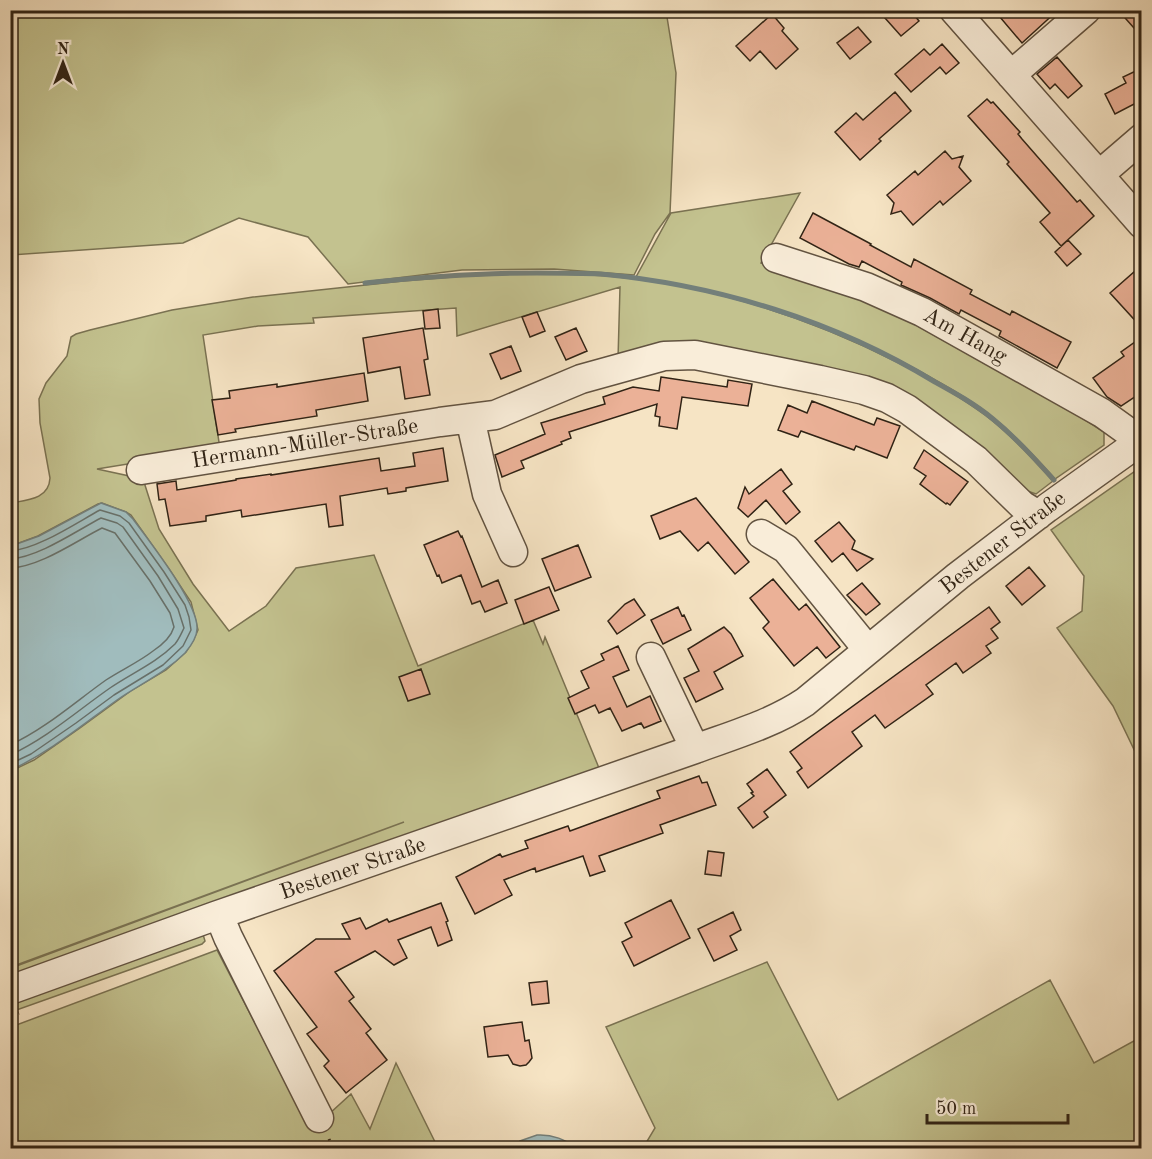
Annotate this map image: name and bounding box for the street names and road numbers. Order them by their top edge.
street label: Am Hang [919,304,1011,368]
street label: Hermann-Müller-Straße [190,415,420,473]
street label: Bestener Straße [936,487,1070,599]
street label: Bestener Straße [277,834,429,904]

